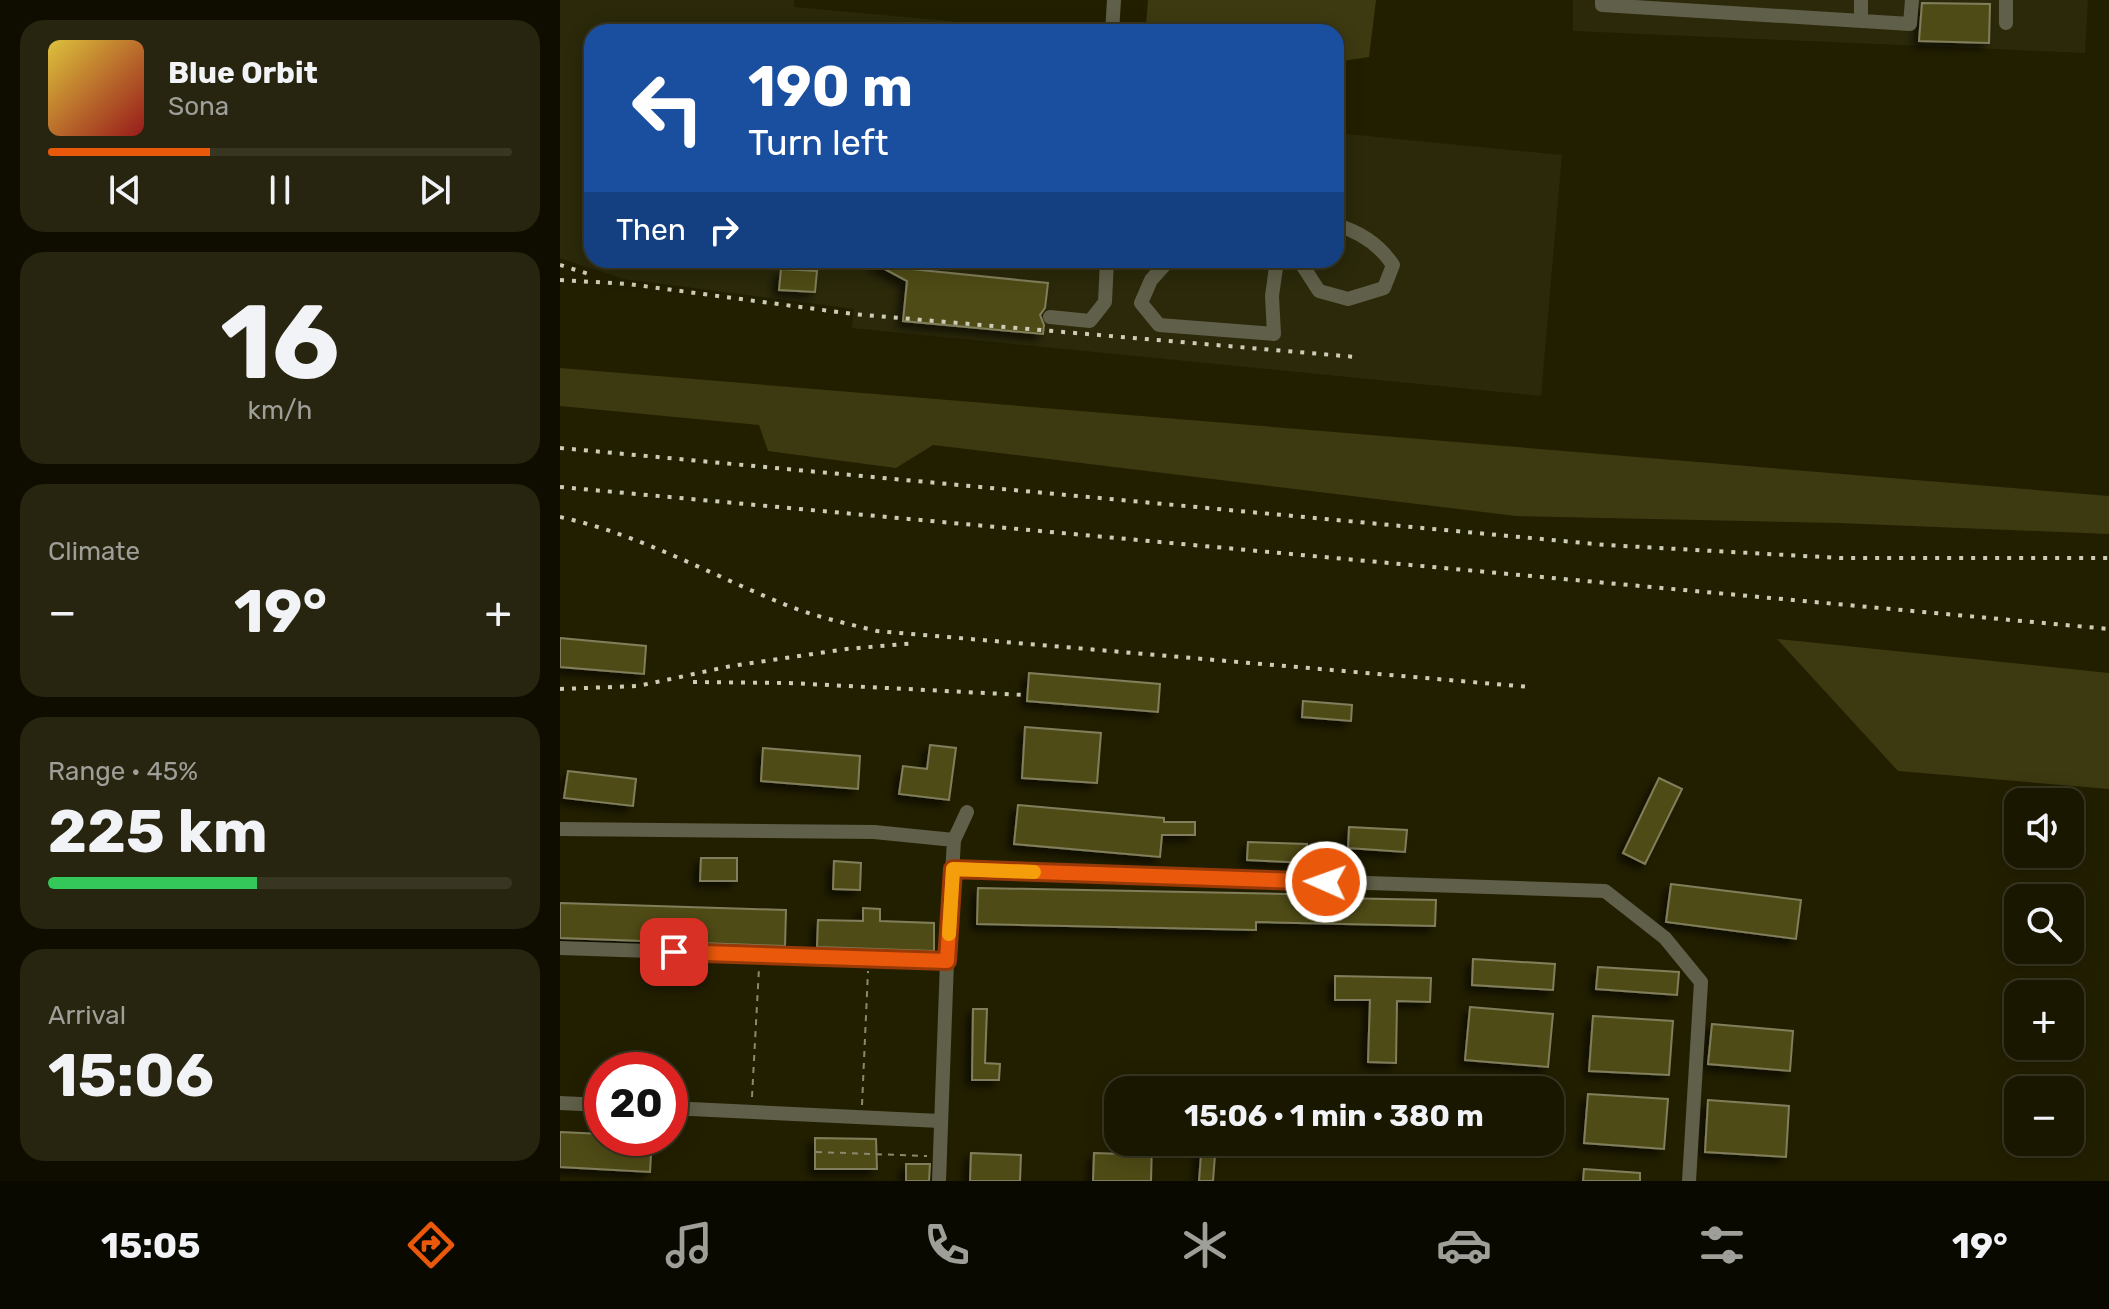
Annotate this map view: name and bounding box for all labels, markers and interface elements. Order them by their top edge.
text: 190 m [748,54,913,120]
text: Blue Orbit [168,55,318,91]
icon: left [616,56,720,160]
text: Sona [168,91,229,122]
text: Turn left [748,121,889,164]
icon: previous [103,168,147,212]
icon: pause [258,168,302,212]
icon: next [413,168,457,212]
icon: right [702,208,746,252]
text: Then [616,212,686,248]
text: 16 [220,281,340,404]
text: km/h [248,395,312,426]
text: Climate [48,536,140,567]
text: 19° [234,576,327,647]
text: − [48,586,77,638]
text: + [485,586,512,638]
text: Range · 45% [48,756,198,787]
map controls [2004,788,2084,1156]
button: sound [2004,788,2084,868]
text: 225 km [48,796,268,867]
position arrow [1284,840,1368,924]
button: search [2004,884,2084,964]
pin [640,918,708,986]
icon: arrive [652,930,696,974]
button: + [2004,980,2084,1060]
text: Arrival [48,1000,126,1031]
text: 15:06 [48,1040,214,1111]
speed limit sign: 20 [584,1052,688,1156]
button: − [2004,1076,2084,1156]
text: 15:06 · 1 min · 380 m [1184,1098,1484,1134]
icon: directions [403,1217,459,1273]
icon: music [661,1217,717,1273]
icon: phone [919,1217,975,1273]
icon: climate [1177,1217,1233,1273]
icon: car [1436,1217,1492,1273]
icon: filters [1694,1217,1750,1273]
text: 15:05 [101,1224,201,1267]
text: 19° [1952,1224,2008,1267]

